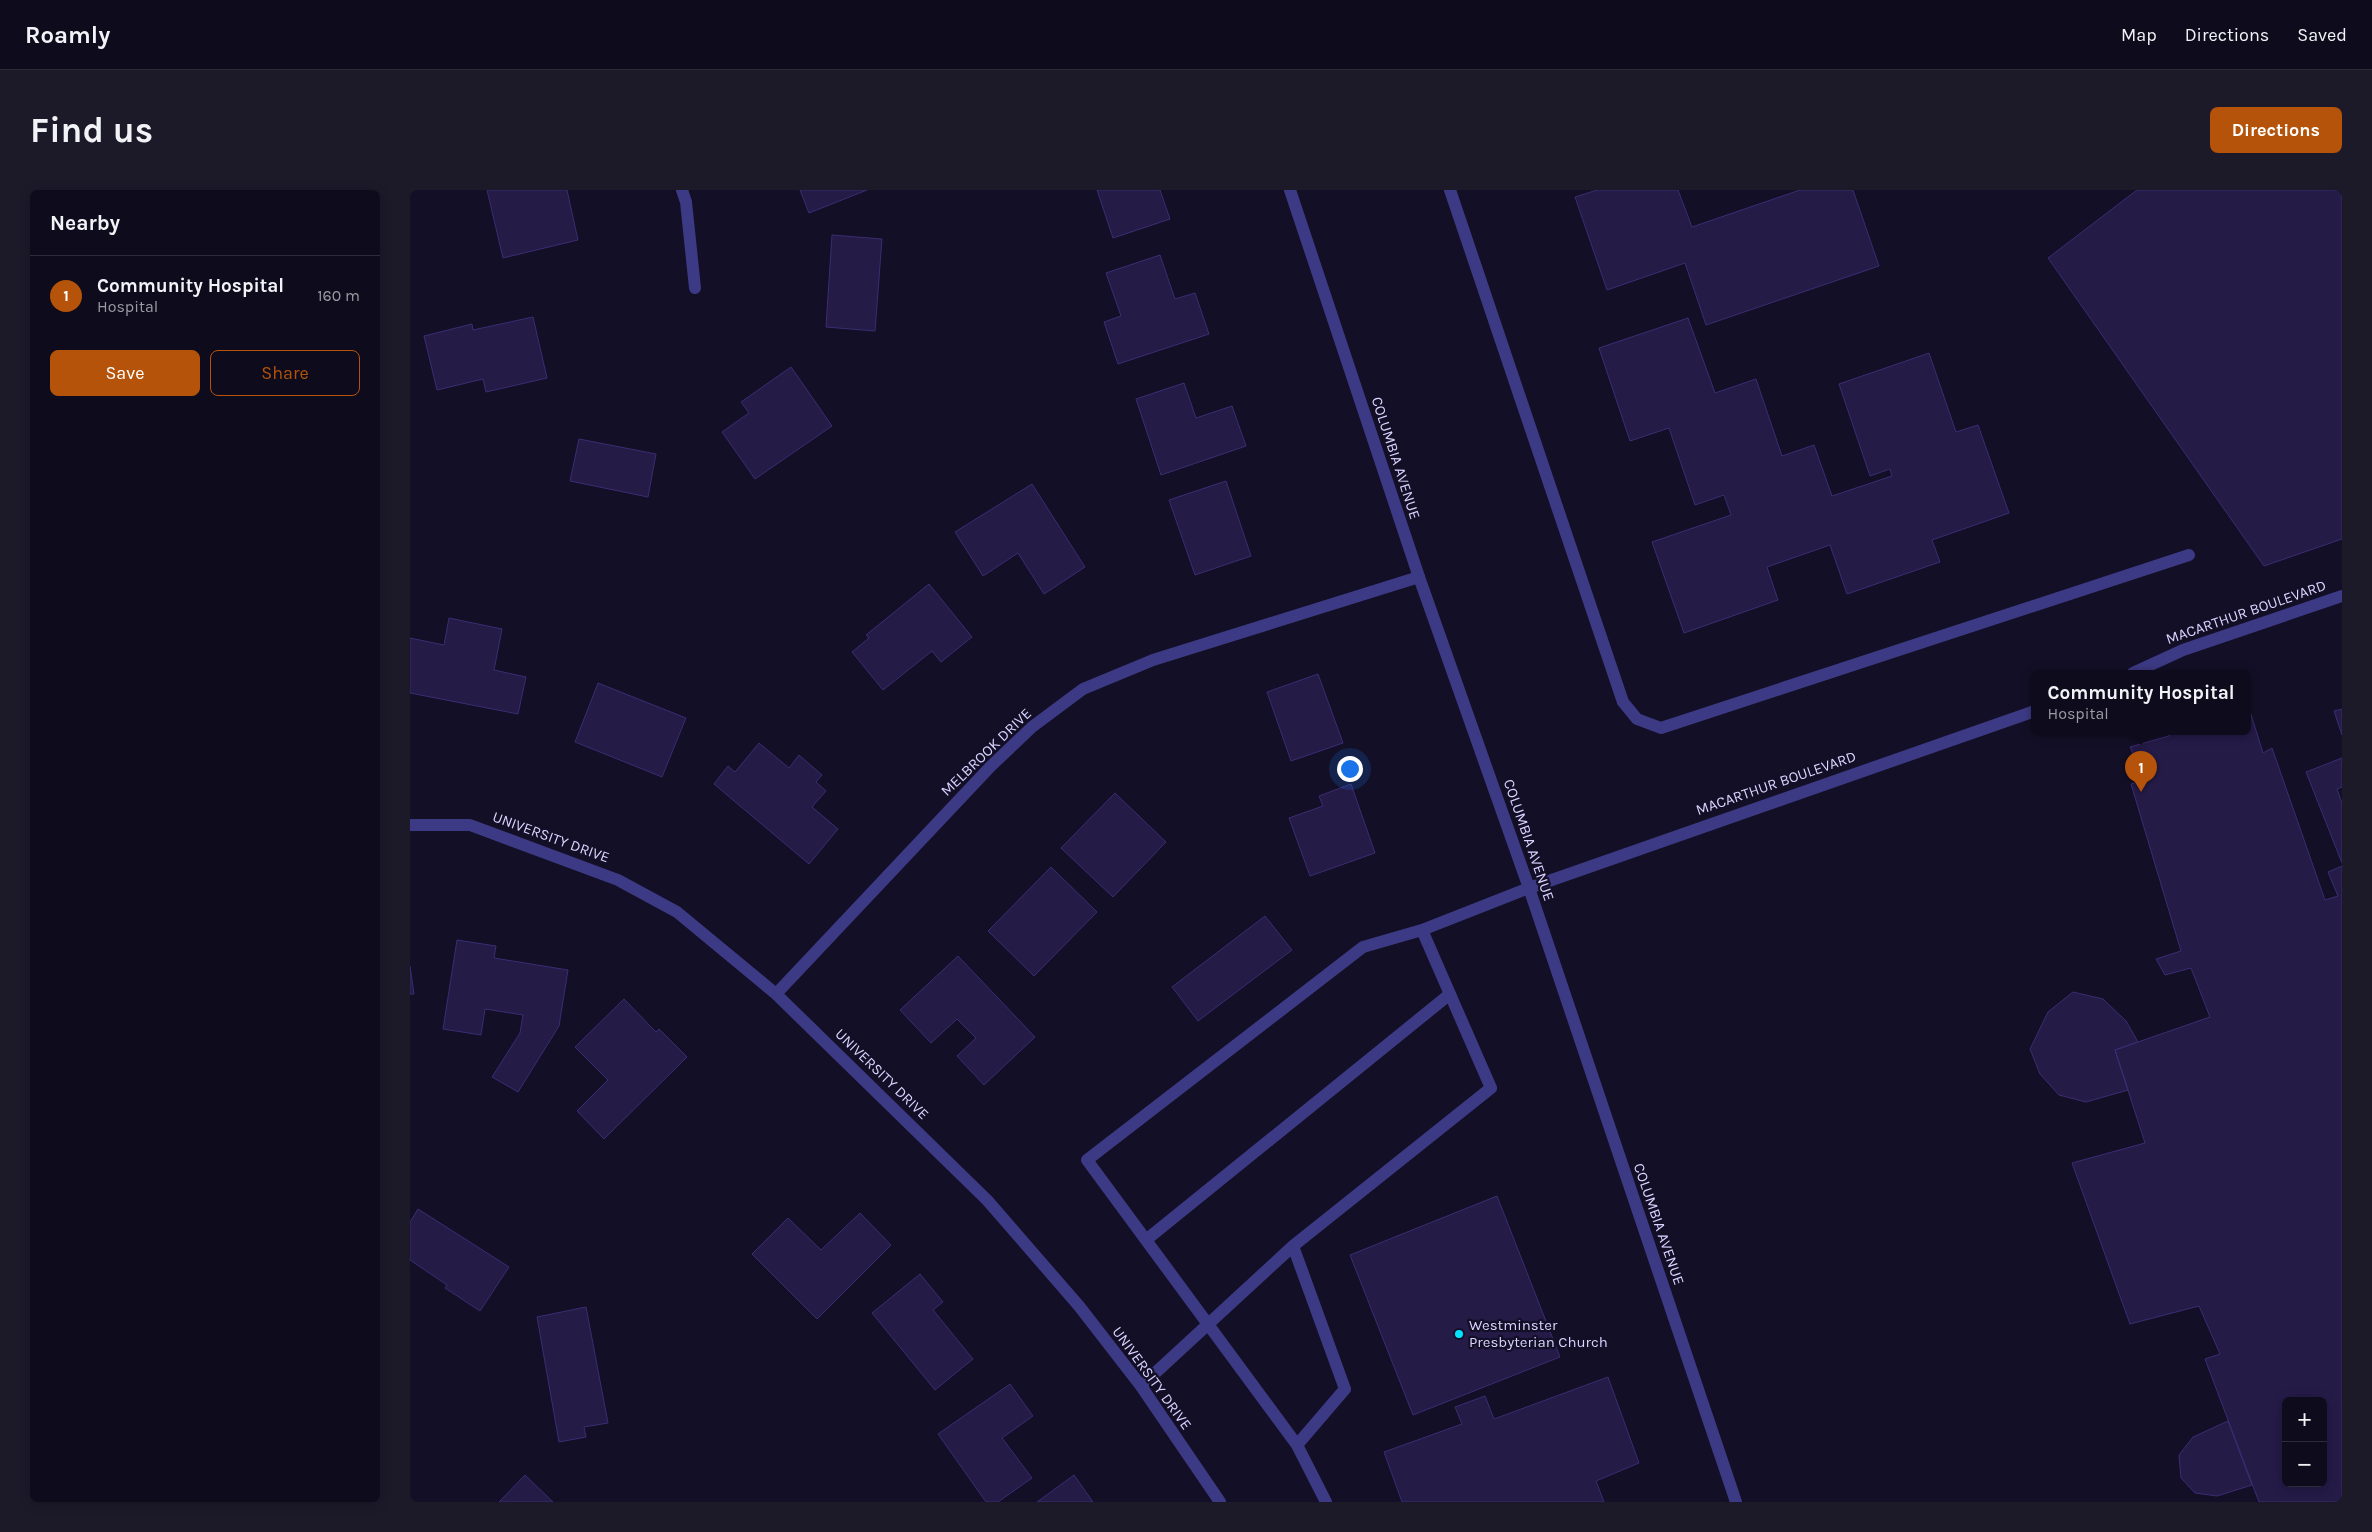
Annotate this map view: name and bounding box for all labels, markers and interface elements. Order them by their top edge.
text: Roamly [25,21,110,49]
text: Map [2121,24,2157,46]
text: Directions [2185,24,2269,46]
text: Saved [2297,24,2347,46]
button: Directions [2210,107,2342,153]
text: Find us [30,110,153,151]
text: Nearby [50,211,120,235]
text: Community Hospital [97,275,284,297]
text: 1 [63,286,69,305]
text: 160 m [317,286,360,305]
text: Hospital [97,297,158,316]
button: Save [50,350,200,396]
button: Share [210,350,360,396]
street label: COLUMBIA AVENUE [1368,395,1424,521]
street label: MACARTHUR BOULEVARD [2163,576,2329,648]
popup [2031,670,2251,735]
text: Community Hospital [2047,682,2235,704]
street label: MELBROOK DRIVE [937,704,1035,800]
text: Hospital [2047,704,2109,723]
street label: MACARTHUR BOULEVARD [1693,747,1859,819]
pin: 1 [2125,751,2157,792]
your location [1337,756,1363,782]
street label: COLUMBIA AVENUE [1500,777,1558,903]
street label: UNIVERSITY DRIVE [490,808,612,866]
street label: UNIVERSITY DRIVE [831,1025,933,1123]
street label: COLUMBIA AVENUE [1630,1161,1688,1287]
place label: Westminster Presbyterian Church [1469,1316,1608,1351]
street label: UNIVERSITY DRIVE [1109,1323,1195,1433]
marker: Westminster Presbyterian Church [1453,1328,1465,1340]
map controls [2282,1397,2327,1487]
button: + [2282,1397,2327,1442]
button: − [2282,1442,2327,1487]

